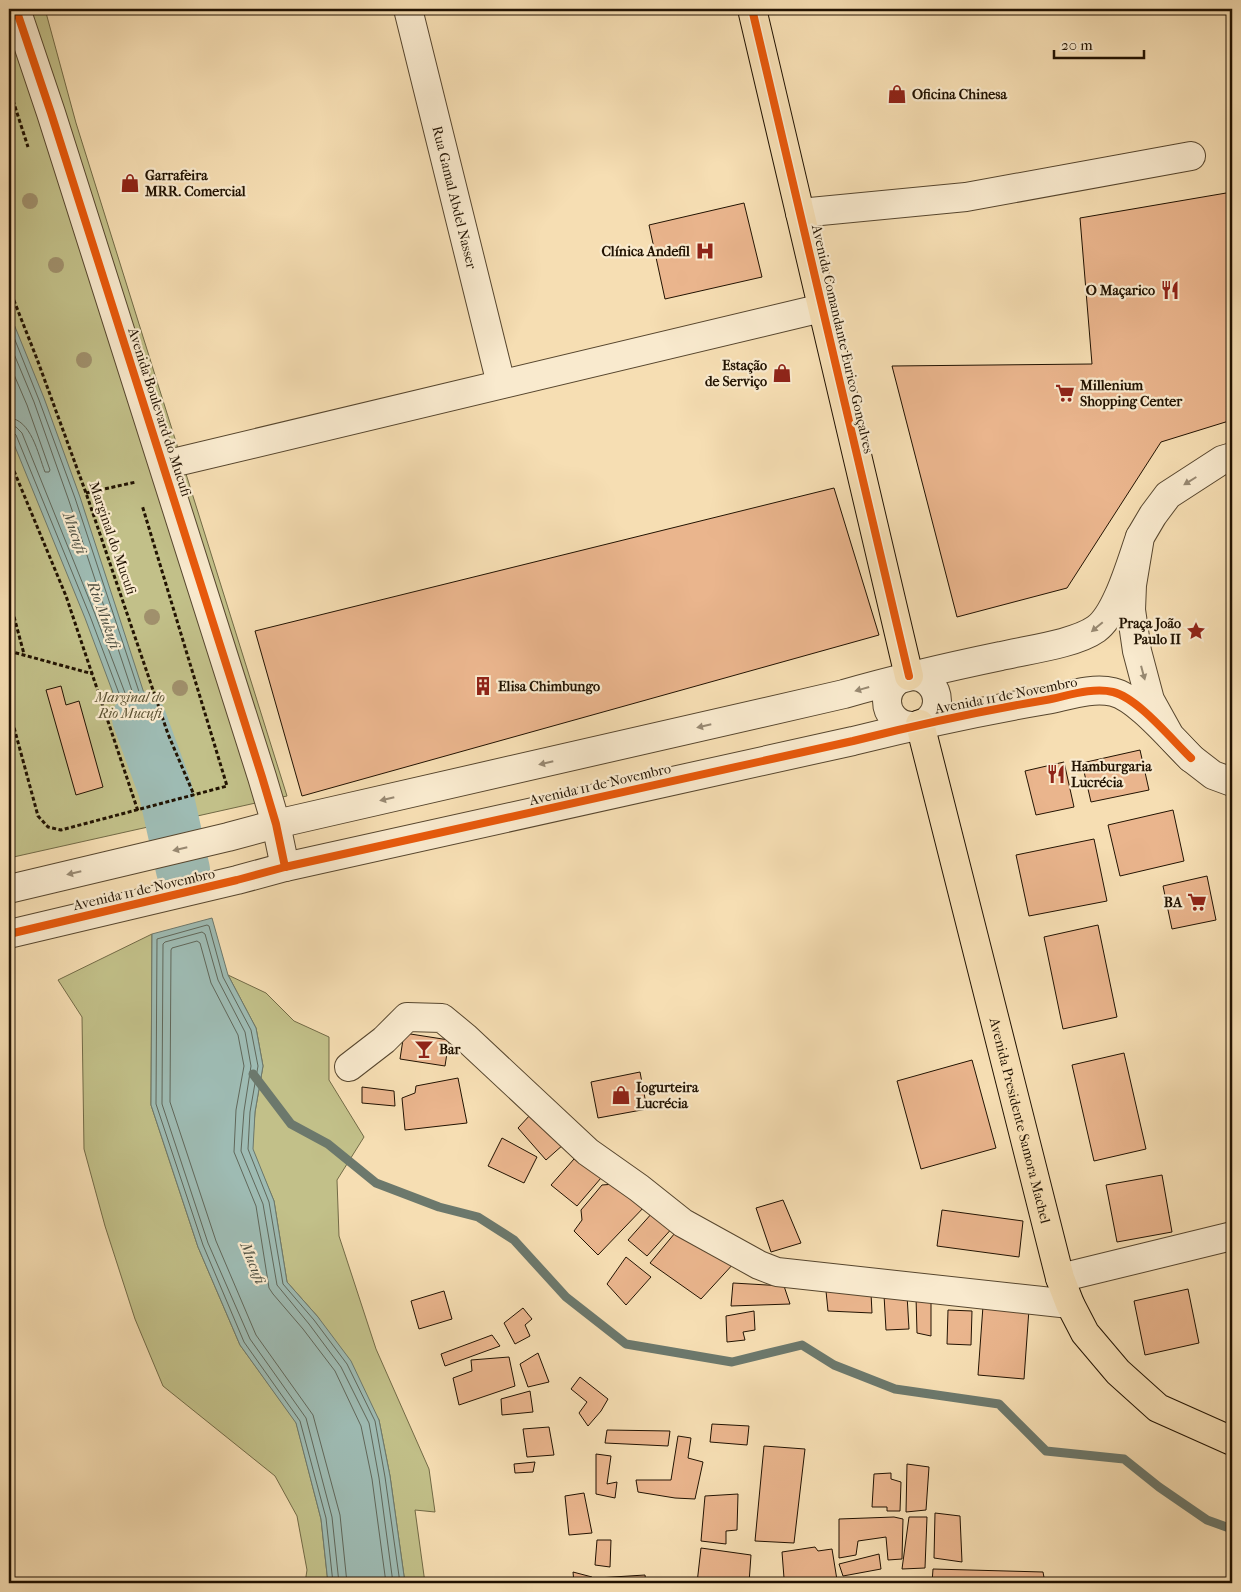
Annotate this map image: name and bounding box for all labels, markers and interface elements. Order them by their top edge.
scale bar [1054,28,1144,60]
text: 20 m [1061,36,1093,54]
shop icon: Oficina Chinesa [886,83,908,105]
place label: Oficina Chinesa [912,86,1007,103]
street label: Rua Gamal Abdel Nasser [428,124,480,271]
place label: Garrafeira MRR. Comercial [144,167,246,200]
shop icon: Garrafeira MRR. Comercial [119,172,141,194]
street label: Avenida Comandante Eurico Gonçalves [808,222,877,455]
hospital icon: Clínica Andefil [694,240,716,262]
place label: Clínica Andefil [601,243,690,260]
restaurant icon: O Maçarico [1159,279,1181,301]
place label: O Maçarico [1086,282,1155,300]
street label: Avenida Boulevard do Mucufi [124,325,195,499]
place label: Estação de Serviço [705,357,767,391]
shop icon: Estação de Serviço [771,362,793,384]
place label: Millenium Shopping Center [1079,377,1183,410]
supermarket icon: Millenium Shopping Center [1054,382,1076,404]
one-way arrow [1184,476,1197,485]
street label: Marginal do Mucufi [85,479,140,597]
water label: Mucufi [59,508,91,557]
water label: Rio Mukufi [83,578,125,652]
place label: Praça João Paulo II [1119,615,1182,648]
place icon: Praça João Paulo II [1185,620,1207,642]
one-way arrow [1090,621,1103,632]
one-way arrow [1139,666,1147,681]
street label: Avenida 11 de Novembro [932,673,1079,718]
building icon: Elisa Chimbungo [472,675,494,697]
place label: Elisa Chimbungo [498,678,600,695]
one-way arrow [855,685,870,693]
park label: Marginal do Rio Mucufi [94,689,165,722]
one-way arrow [697,722,712,730]
place label: Hamburgaria Lucrécia [1071,758,1152,791]
one-way arrow [537,759,553,767]
street label: Avenida 11 de Novembro [527,760,673,809]
restaurant icon: Hamburgaria Lucrécia [1045,763,1067,785]
one-way arrow [380,795,395,803]
one-way arrow [173,845,188,853]
street label: Avenida 11 de Novembro [71,865,217,914]
one-way arrow [67,869,82,877]
supermarket icon: BA [1186,891,1208,913]
place label: BA [1164,894,1183,911]
street label: Avenida Presidente Samora Machel [985,1015,1054,1225]
bar icon: Bar [413,1038,435,1060]
place label: Bar [439,1041,462,1058]
place label: Iogurteira Lucrécia [636,1079,699,1112]
shop icon: Iogurteira Lucrécia [610,1084,632,1106]
water label: Mucufi [236,1238,270,1287]

